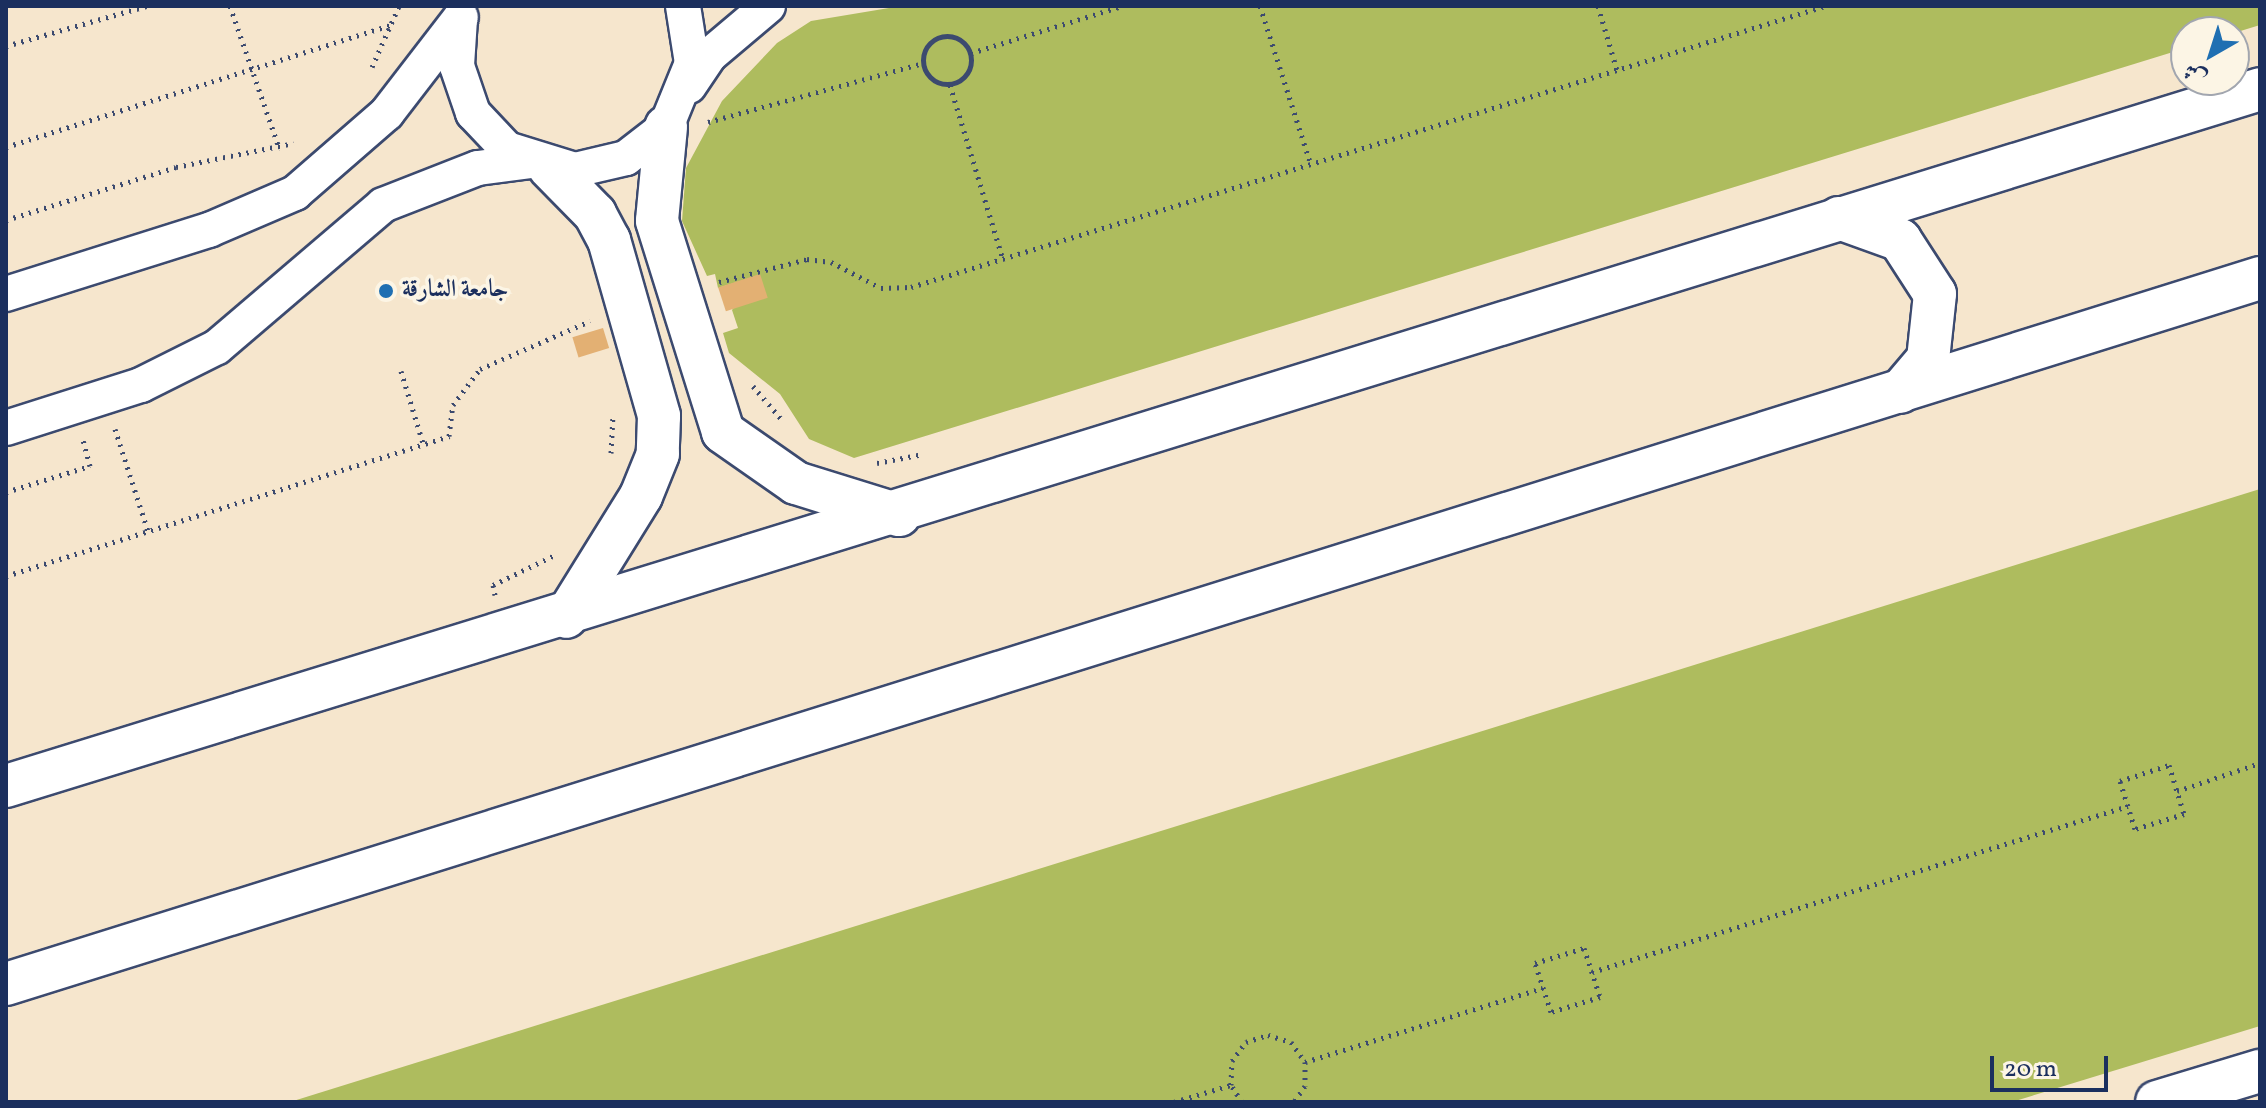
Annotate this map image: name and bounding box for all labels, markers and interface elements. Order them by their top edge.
north arrow [2170,16,2250,96]
text: ش [2178,55,2214,92]
place label: جامعة الشارقة [402,277,508,305]
marker: جامعة الشارقة [377,282,395,300]
scale bar [1994,1040,2112,1090]
text: 20 m [2004,1053,2057,1087]

